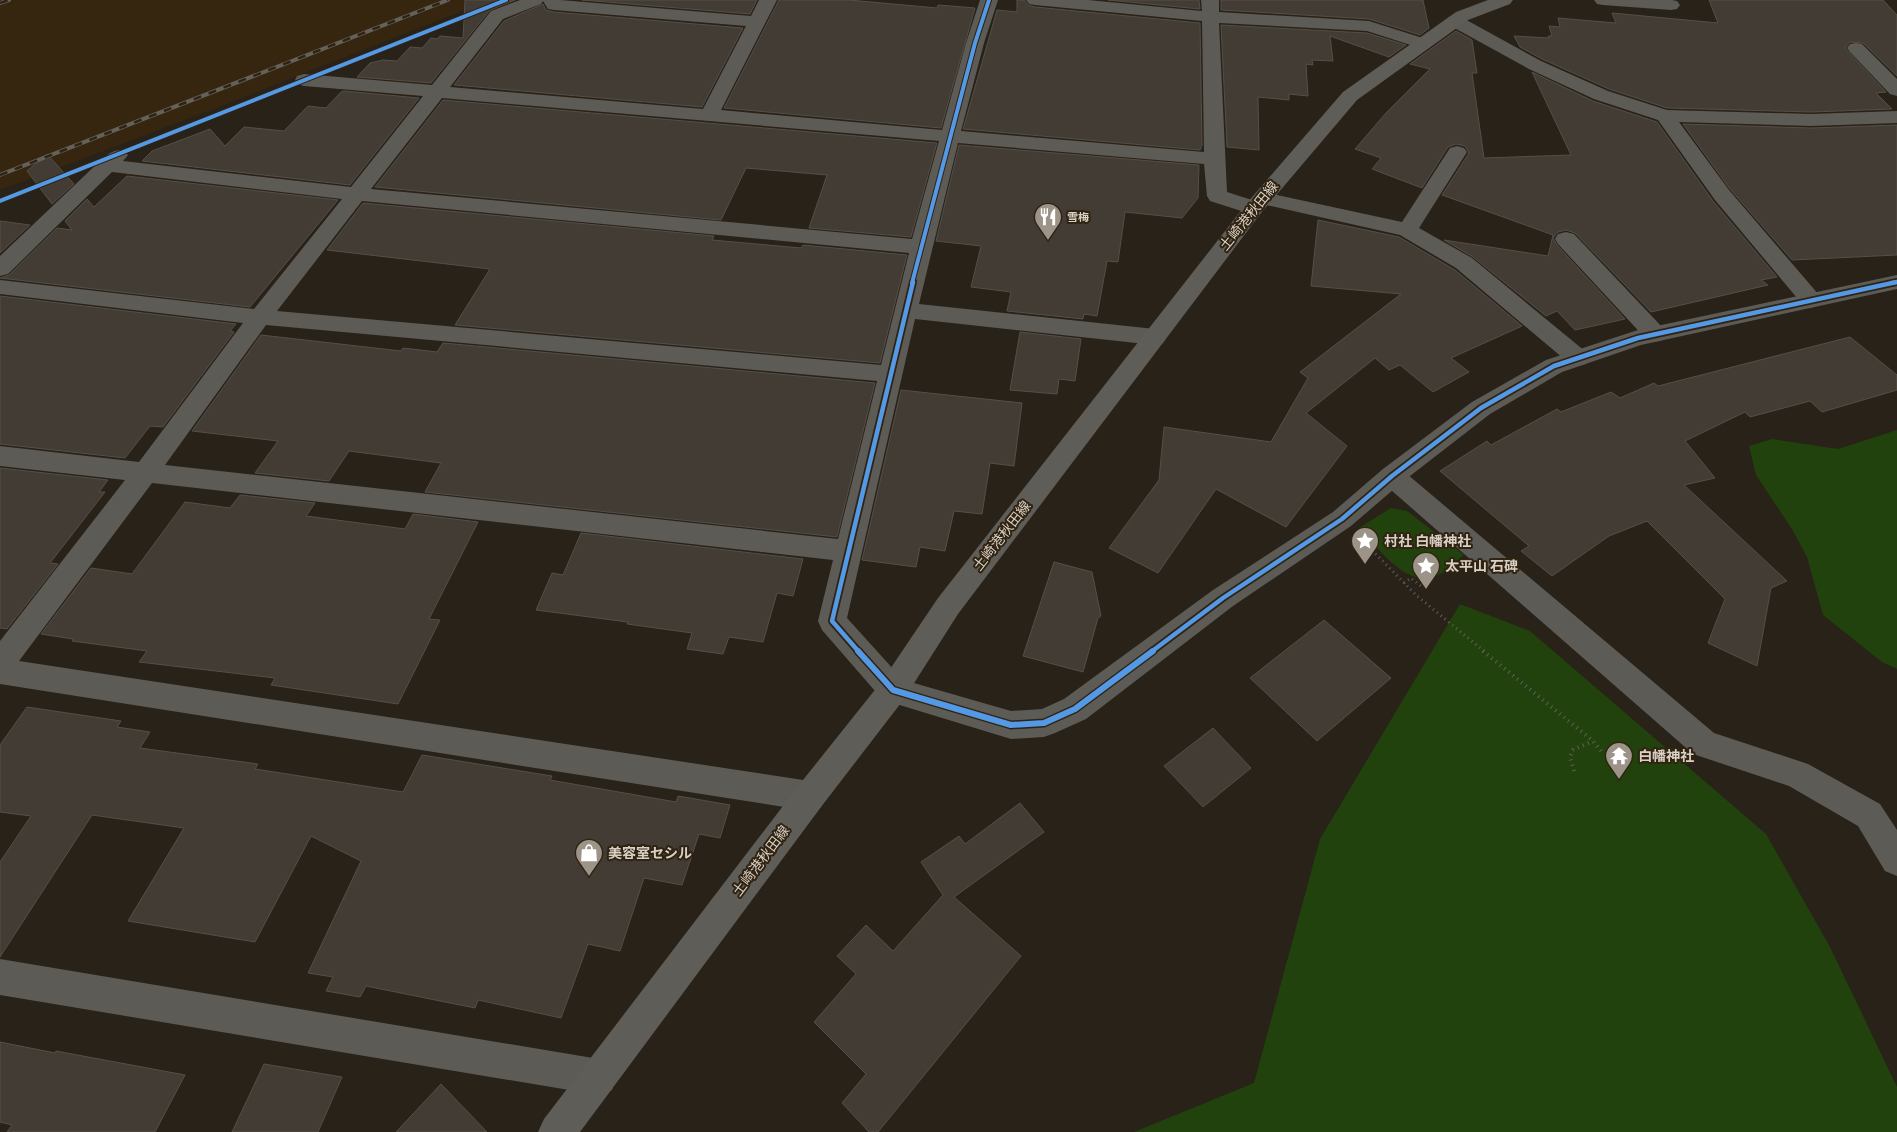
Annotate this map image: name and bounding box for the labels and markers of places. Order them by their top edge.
restaurant icon: 雪梅 [1033,202,1063,241]
place label: 雪梅 [1067,211,1089,224]
place icon: 村社 白幡神社 [1350,526,1380,565]
place label: 村社 白幡神社 [1384,533,1471,550]
place icon: 太平山 石碑 [1411,551,1441,590]
place label: 太平山 石碑 [1445,558,1518,575]
temple icon: 白幡神社 [1604,741,1634,780]
place label: 白幡神社 [1638,748,1694,765]
shop icon: 美容室セシル [574,838,604,877]
place label: 美容室セシル [608,845,692,862]

